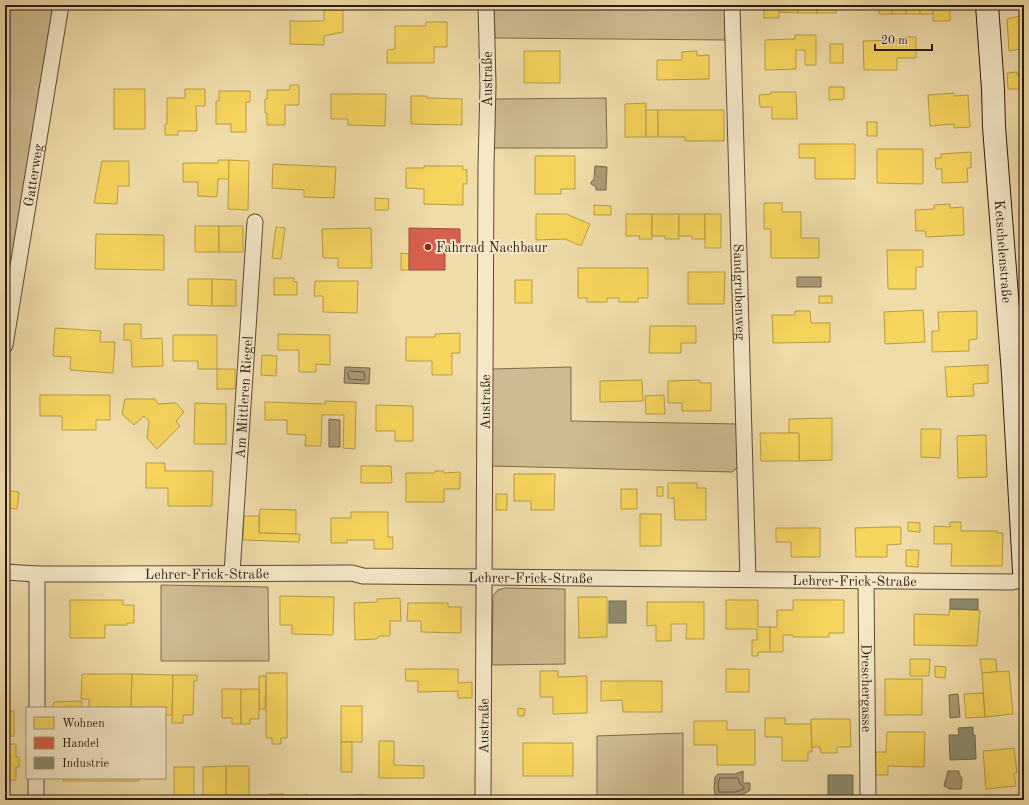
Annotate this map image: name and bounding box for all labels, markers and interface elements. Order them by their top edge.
scale bar [875,26,932,52]
text: 20 m [881,35,908,47]
street label: Austraße [481,51,495,107]
street label: Gatterweg [22,143,46,208]
street label: Ketschelenstraße [992,199,1014,304]
place label: Fahrrad Nachbaur [436,241,548,255]
marker: Fahrrad Nachbaur [423,242,433,252]
street label: Sandgrubenweg [731,243,747,341]
street label: Am Mittleren Riegel [233,335,256,459]
street label: Austraße [479,374,493,430]
street label: Lehrer-Frick-Straße [145,567,269,582]
street label: Lehrer-Frick-Straße [468,571,593,586]
street label: Lehrer-Frick-Straße [792,574,917,589]
street label: Dreschergasse [859,644,873,732]
street label: Austraße [477,698,491,754]
legend [26,707,166,779]
text: Wohnen [62,718,105,730]
text: Handel [62,738,99,750]
text: Industrie [62,758,109,770]

